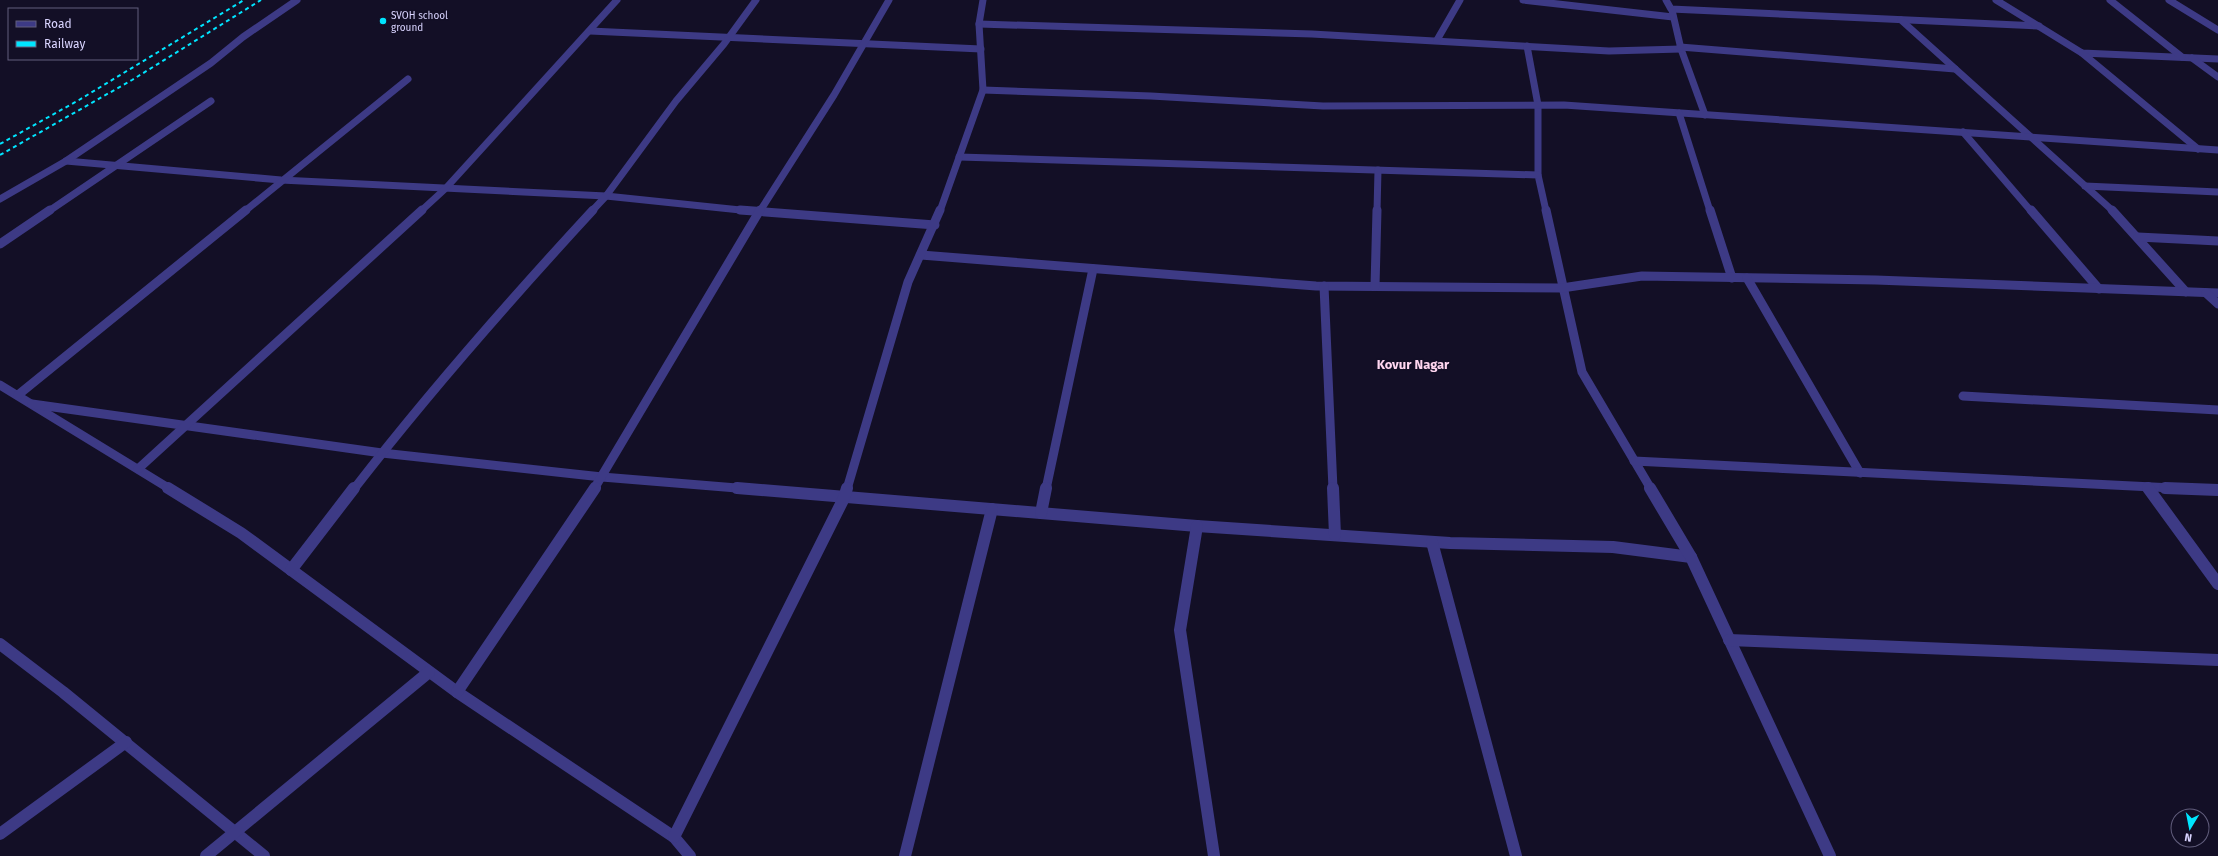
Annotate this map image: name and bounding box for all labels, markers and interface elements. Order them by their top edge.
legend [8,8,138,60]
place label: SVOH school ground [391,10,448,34]
marker: SVOH school ground [378,16,388,26]
text: Road [44,17,72,31]
text: Railway [44,37,85,51]
district label: Kovur Nagar [1377,357,1450,372]
north arrow [2170,808,2210,848]
text: N [2184,830,2193,844]

